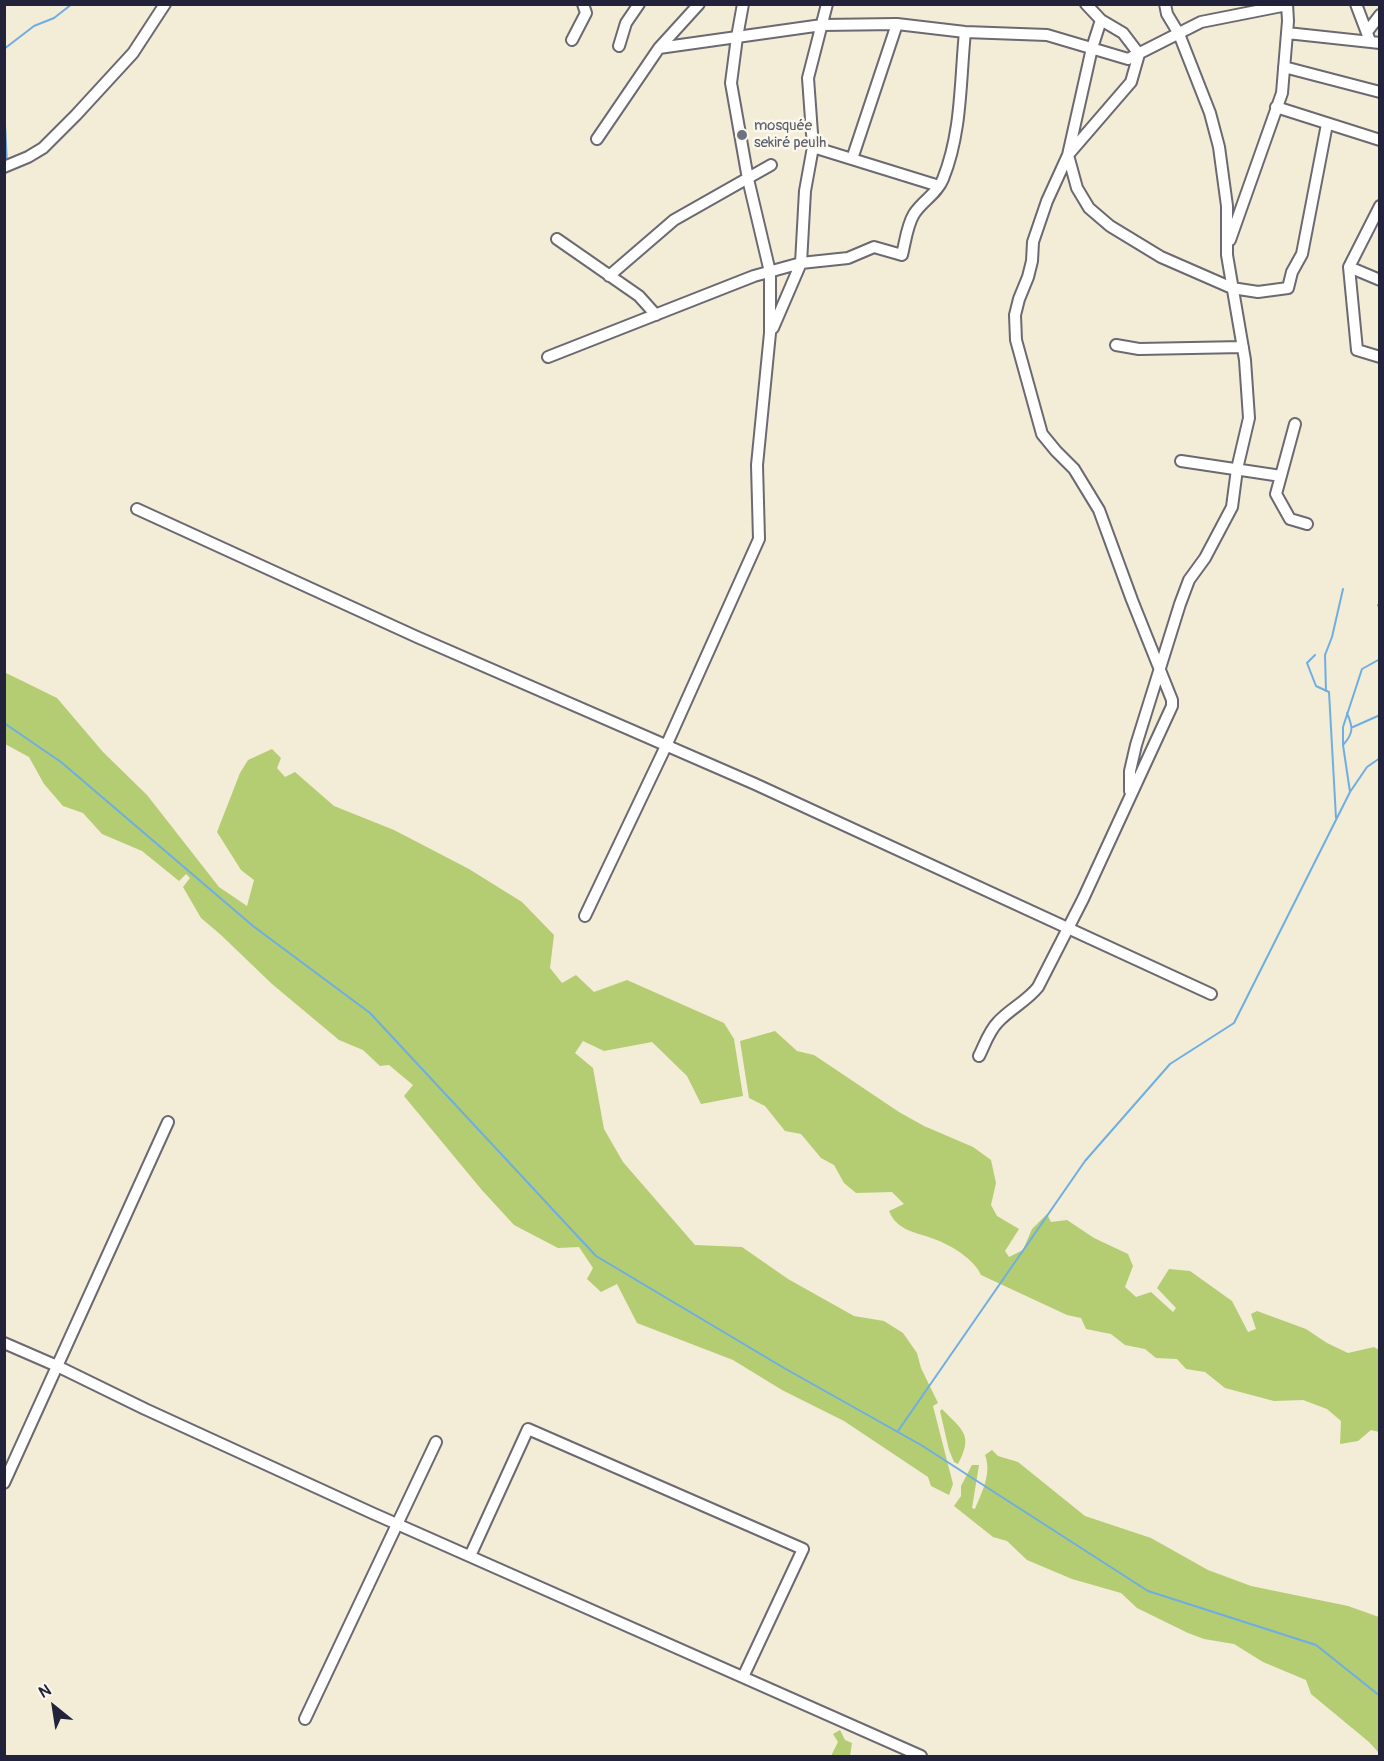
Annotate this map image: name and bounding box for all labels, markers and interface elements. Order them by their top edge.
place label: mosquée sekiré peulh [754,117,826,152]
marker: mosquée sekiré peulh [735,128,749,142]
north arrow [24,1677,84,1737]
text: N [35,1680,55,1703]

